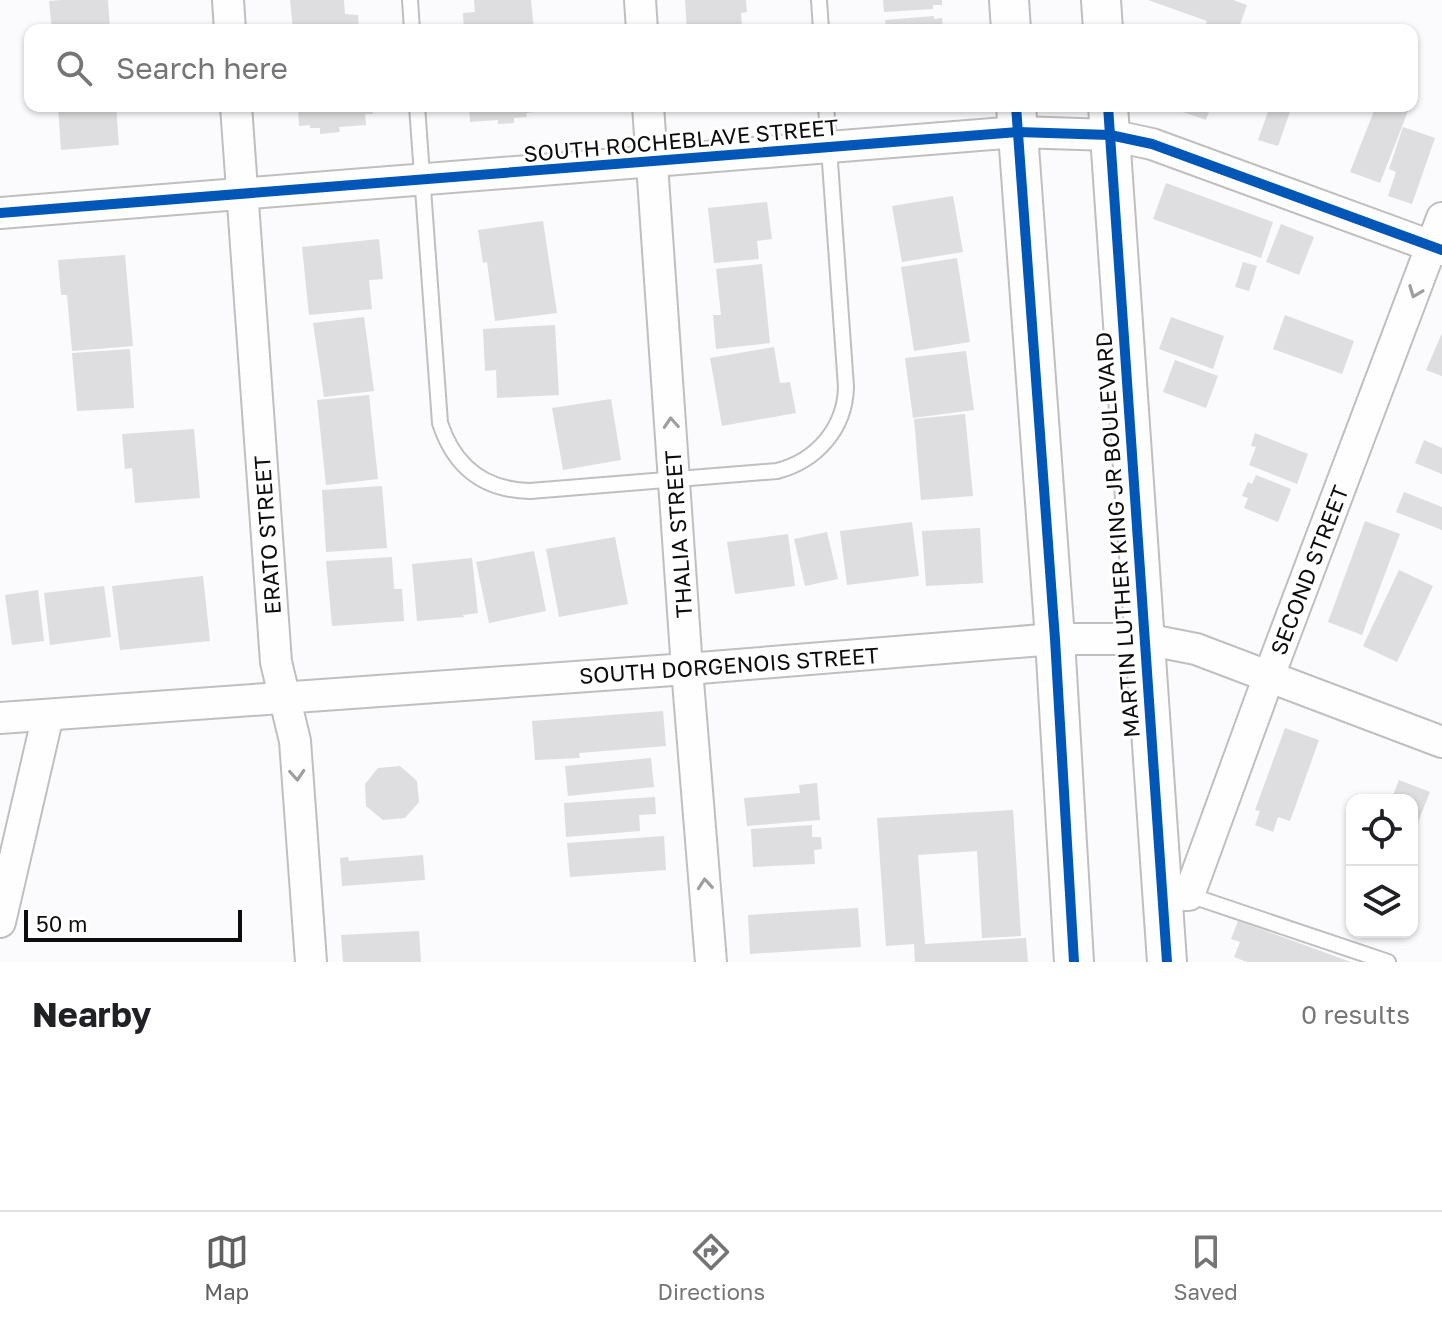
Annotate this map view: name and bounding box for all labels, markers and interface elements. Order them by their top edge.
search box [24,24,1418,112]
icon: search [52,46,96,90]
text: Search here [116,50,288,86]
street label: SOUTH ROCHEBLAVE STREET [522,113,840,167]
one-way arrow [1408,284,1425,298]
street label: MARTIN LUTHER KING JR BOULEVARD [1089,331,1145,739]
one-way arrow [663,416,680,429]
street label: THALIA STREET [659,449,697,619]
street label: ERATO STREET [248,454,286,616]
street label: SECOND STREET [1264,481,1354,659]
street label: SOUTH DORGENOIS STREET [578,641,880,689]
one-way arrow [288,769,305,782]
map controls [1346,794,1418,938]
button: locate [1346,794,1418,866]
button: layers [1346,866,1418,938]
one-way arrow [697,877,714,890]
scale bar [24,906,242,942]
text: 50 m [36,910,87,937]
text: Nearby [32,994,152,1034]
text: 0 results [1301,999,1410,1030]
tab: Map [204,1230,249,1305]
tab: Directions [658,1230,765,1305]
tab: Saved [1174,1230,1238,1305]

